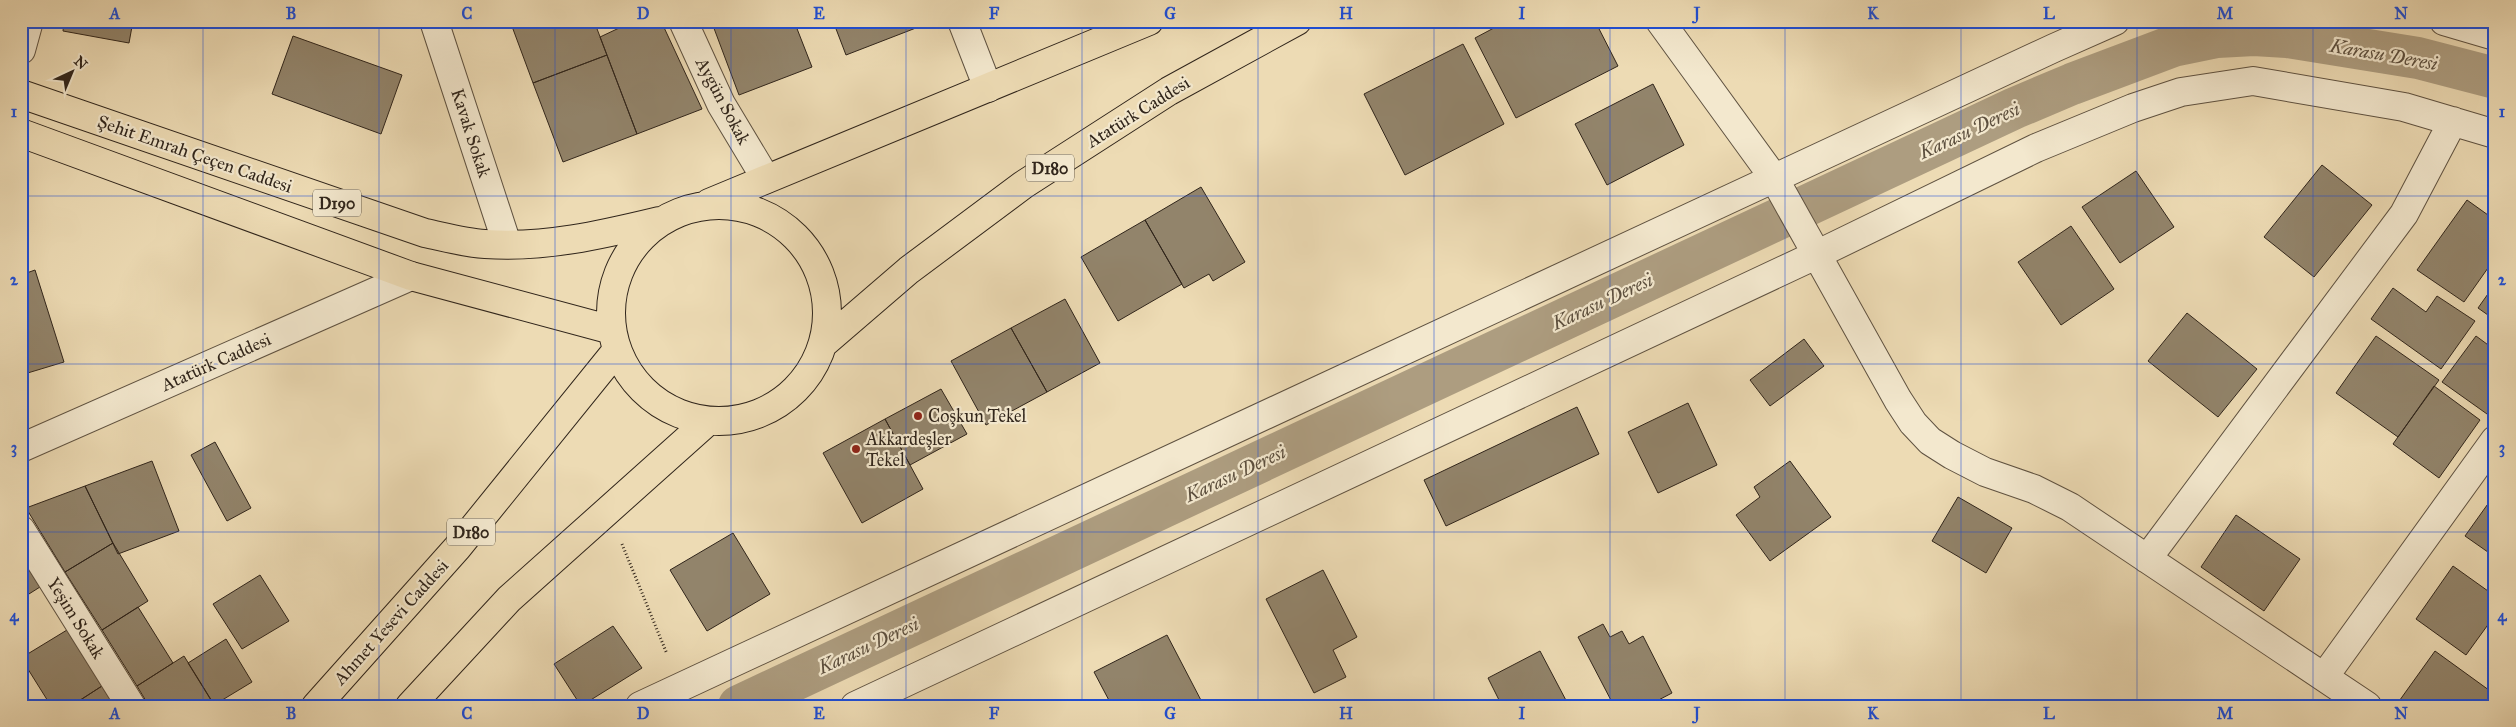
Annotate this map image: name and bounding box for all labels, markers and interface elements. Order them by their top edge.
text: A [109,4,121,23]
text: B [286,4,296,23]
text: C [462,4,473,23]
text: D [637,4,650,23]
text: E [813,4,825,23]
text: F [989,4,1000,23]
text: G [1164,4,1176,23]
text: H [1339,4,1353,23]
text: I [1519,4,1526,23]
text: J [1692,4,1701,24]
text: K [1867,4,1879,23]
text: L [2043,4,2055,23]
text: M [2217,4,2234,23]
text: N [2394,4,2408,23]
water label: Karasu Deresi [2327,34,2440,75]
north arrow [48,48,98,98]
text: N [71,53,91,73]
street label: Aygün Sokak [690,53,755,149]
street label: Atatürk Caddesi [1081,71,1194,153]
street label: Kavak Sokak [446,86,496,181]
water label: Karasu Deresi [1914,97,2024,164]
text: 1 [11,102,18,121]
text: 1 [2499,102,2506,121]
street label: Şehit Emrah Çeçen Caddesi [95,110,295,198]
road number: D180 [1026,154,1074,182]
road number: D190 [313,190,361,217]
water label: Karasu Deresi [1547,268,1657,335]
text: 2 [10,270,19,289]
text: 2 [2498,270,2507,289]
street label: Atatürk Caddesi [157,328,274,396]
place label: Coşkun Tekel [928,405,1027,427]
marker: Coşkun Tekel [912,410,924,422]
place label: Akkardeşler Tekel [865,428,952,471]
text: 3 [11,438,17,458]
text: 3 [2499,438,2505,458]
water label: Karasu Deresi [1180,440,1290,507]
marker: Akkardeşler Tekel [850,443,862,455]
road number: D180 [447,518,495,546]
street label: Ahmet Yesevi Caddesi [328,555,453,690]
street label: Yeşim Sokak [42,573,110,663]
text: 4 [10,606,20,626]
text: 4 [2498,606,2508,626]
water label: Karasu Deresi [813,612,923,679]
text: A [109,704,121,723]
text: B [286,704,296,723]
text: C [462,704,473,723]
text: D [637,704,650,723]
text: E [813,704,825,723]
text: F [989,704,1000,723]
text: G [1164,704,1176,723]
text: H [1339,704,1353,723]
text: I [1519,704,1526,723]
text: J [1692,704,1701,724]
text: K [1867,704,1879,723]
text: L [2043,704,2055,723]
text: M [2217,704,2234,723]
text: N [2394,704,2408,723]

